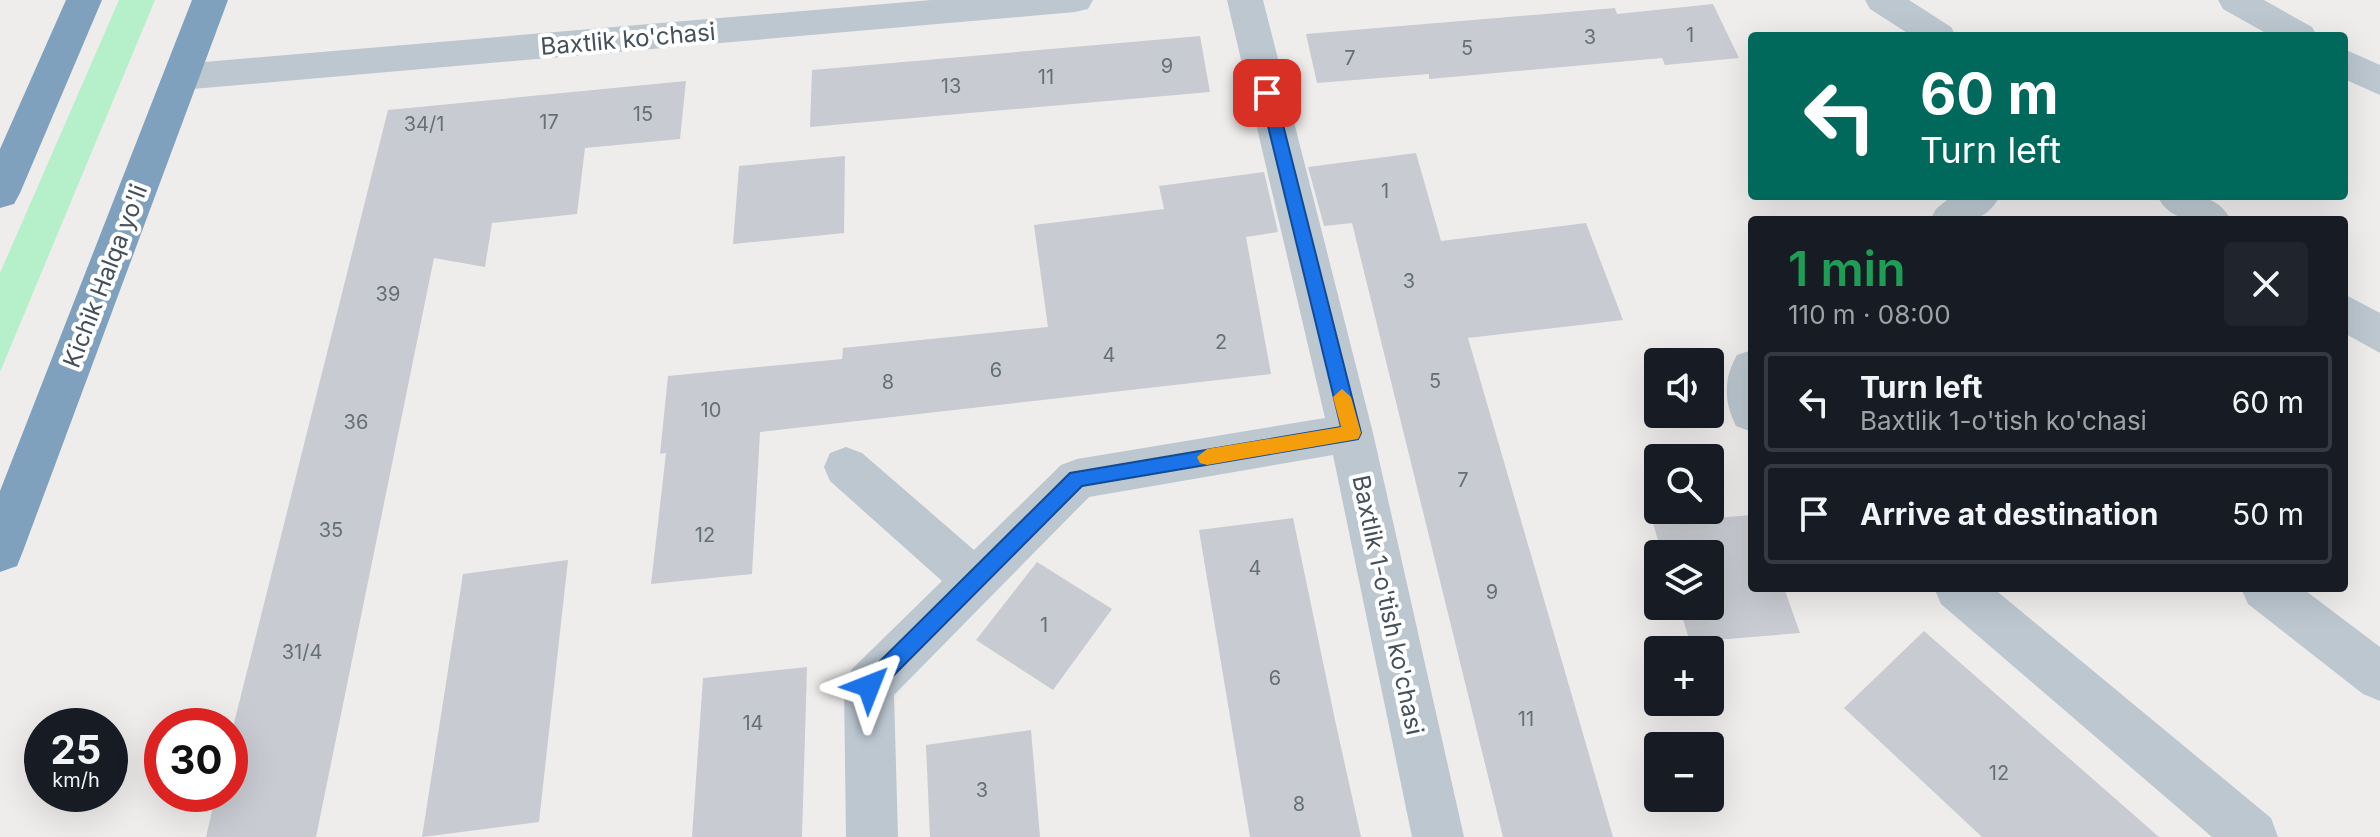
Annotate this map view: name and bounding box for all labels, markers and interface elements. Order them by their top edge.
street label: Baxtlik ko'chasi [539,17,717,61]
house number: 1 [1686,23,1694,47]
house number: 3 [1584,25,1596,49]
house number: 5 [1461,36,1473,60]
house number: 7 [1344,46,1356,70]
house number: 9 [1161,54,1173,78]
pin [1233,59,1301,127]
text: 60 m [1920,60,2059,128]
icon: left [1788,64,1892,168]
house number: 11 [1038,65,1054,89]
icon: arrive [1245,71,1289,115]
house number: 13 [941,74,961,98]
house number: 15 [633,102,653,126]
house number: 17 [539,110,559,134]
house number: 34/1 [404,112,444,136]
text: Turn left [1920,128,2061,172]
house number: 1 [1381,179,1389,203]
street label: Kichik Halqa yo'li [57,180,153,372]
text: 1 min [1788,239,1906,298]
button: close [2224,242,2308,326]
house number: 3 [1403,269,1415,293]
house number: 39 [376,282,400,306]
text: 110 m · 08:00 [1788,299,1951,330]
house number: 2 [1215,330,1227,354]
house number: 4 [1103,343,1115,367]
map controls [1644,348,1724,812]
button: sound [1644,348,1724,428]
house number: 6 [990,358,1002,382]
house number: 5 [1429,369,1441,393]
text: Turn left [1860,369,1982,405]
house number: 8 [882,370,894,394]
icon: left [1792,380,1836,424]
text: 60 m [2232,384,2304,420]
house number: 10 [701,398,721,422]
text: Baxtlik 1-o'tish ko'chasi [1860,405,2147,436]
house number: 36 [344,410,368,434]
button: search [1644,444,1724,524]
house number: 7 [1457,468,1469,492]
street label: Baxtlik 1-o'tish ko'chasi [1346,472,1430,738]
icon: arrive [1792,492,1836,536]
text: Arrive at destination [1860,496,2158,532]
text: 50 m [2232,496,2304,532]
house number: 35 [319,518,343,542]
house number: 12 [695,523,715,547]
button: layers [1644,540,1724,620]
house number: 4 [1249,556,1261,580]
house number: 9 [1486,580,1498,604]
house number: 1 [1040,613,1048,637]
button: + [1644,636,1724,716]
house number: 31/4 [282,640,322,664]
position arrow [827,644,911,728]
house number: 6 [1269,666,1281,690]
house number: 11 [1518,707,1534,731]
speed limit sign: 30 [144,708,248,812]
house number: 14 [742,711,764,735]
text: 25 [51,725,101,774]
button: − [1644,732,1724,812]
house number: 12 [1989,761,2009,785]
text: km/h [52,768,100,792]
house number: 3 [976,778,988,802]
house number: 8 [1293,792,1305,816]

